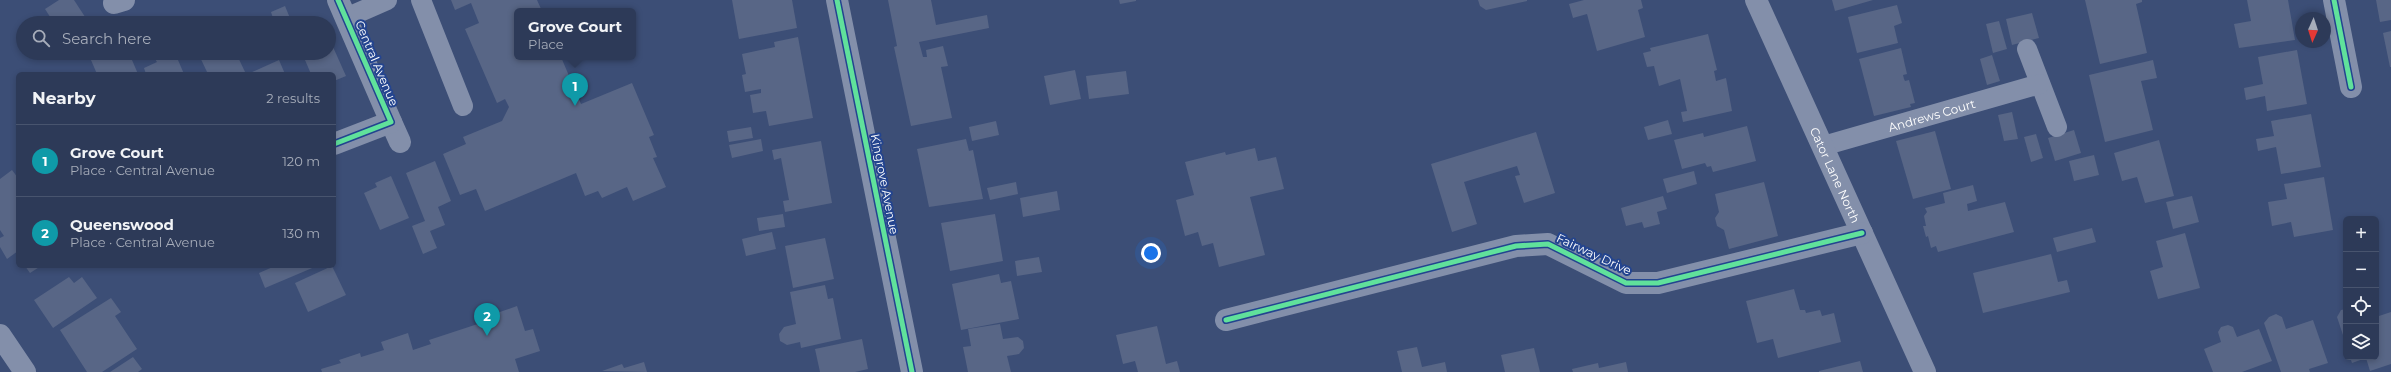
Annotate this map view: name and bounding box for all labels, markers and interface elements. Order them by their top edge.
popup [514,8,636,60]
north arrow [2295,12,2331,48]
search box [16,16,336,60]
text: Grove Court [528,17,622,36]
street label: Central Avenue [352,18,402,108]
icon: search [30,27,52,49]
text: Search here [62,29,151,48]
text: Place [528,36,564,52]
pin: 1 [562,73,588,106]
text: Nearby [32,88,96,108]
text: 2 results [266,90,320,106]
street label: Andrews Court [1886,95,1977,135]
street label: Cator Lane North [1807,125,1864,225]
street label: Kingrove Avenue [868,132,902,236]
text: Grove Court [70,143,164,162]
text: 1 [42,153,48,169]
text: 120 m [282,153,320,169]
text: Place · Central Avenue [70,162,215,178]
text: Queenswood [70,215,174,234]
map controls [2343,216,2379,360]
button: + [2343,216,2379,252]
text: 2 [41,225,49,241]
text: 130 m [282,225,320,241]
street label: Fairway Drive [1554,230,1634,278]
text: Place · Central Avenue [70,234,215,250]
your location [1141,243,1161,263]
button: − [2343,252,2379,288]
button: locate [2343,288,2379,324]
pin: 2 [474,303,500,336]
button: layers [2343,324,2379,360]

